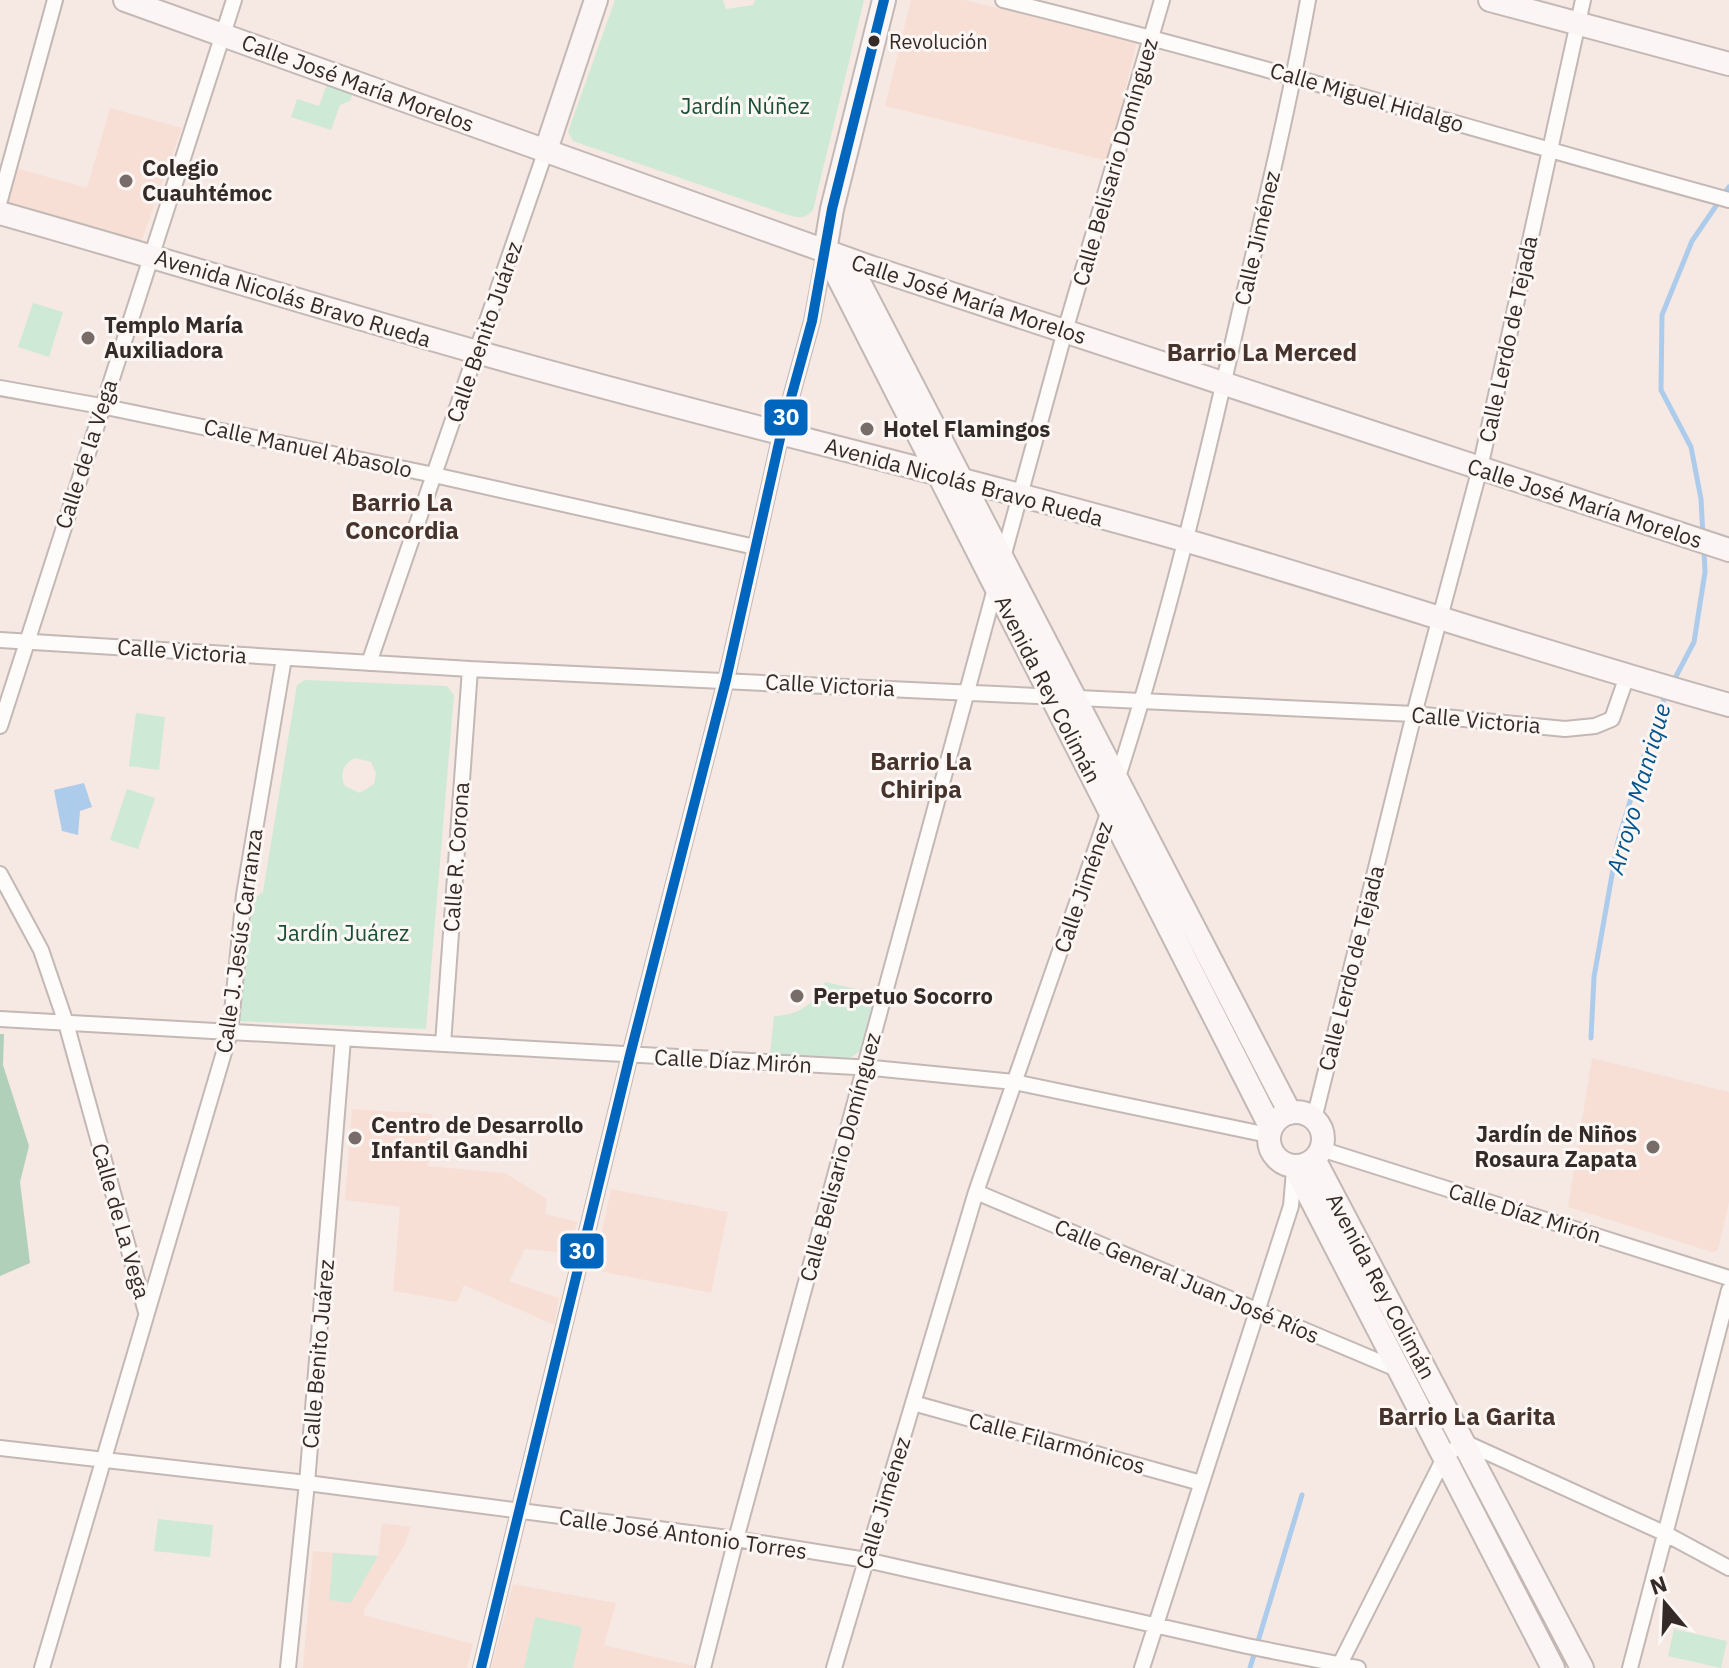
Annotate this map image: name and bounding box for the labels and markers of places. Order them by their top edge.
place label: Revolución [889,28,988,55]
marker: Revolución [866,33,882,49]
place label: Colegio Cuauhtémoc [142,153,272,207]
marker: Colegio Cuauhtémoc [117,172,135,190]
place label: Templo María Auxiliadora [104,310,243,364]
marker: Templo María Auxiliadora [79,329,97,347]
place label: Hotel Flamingos [883,414,1050,443]
marker: Hotel Flamingos [858,420,876,438]
place label: Perpetuo Socorro [813,981,993,1010]
marker: Perpetuo Socorro [788,987,806,1005]
place label: Centro de Desarrollo Infantil Gandhi [371,1110,583,1164]
place label: Jardín de Niños Rosaura Zapata [1475,1119,1637,1173]
marker: Centro de Desarrollo Infantil Gandhi [346,1129,364,1147]
marker: Jardín de Niños Rosaura Zapata [1644,1138,1662,1156]

